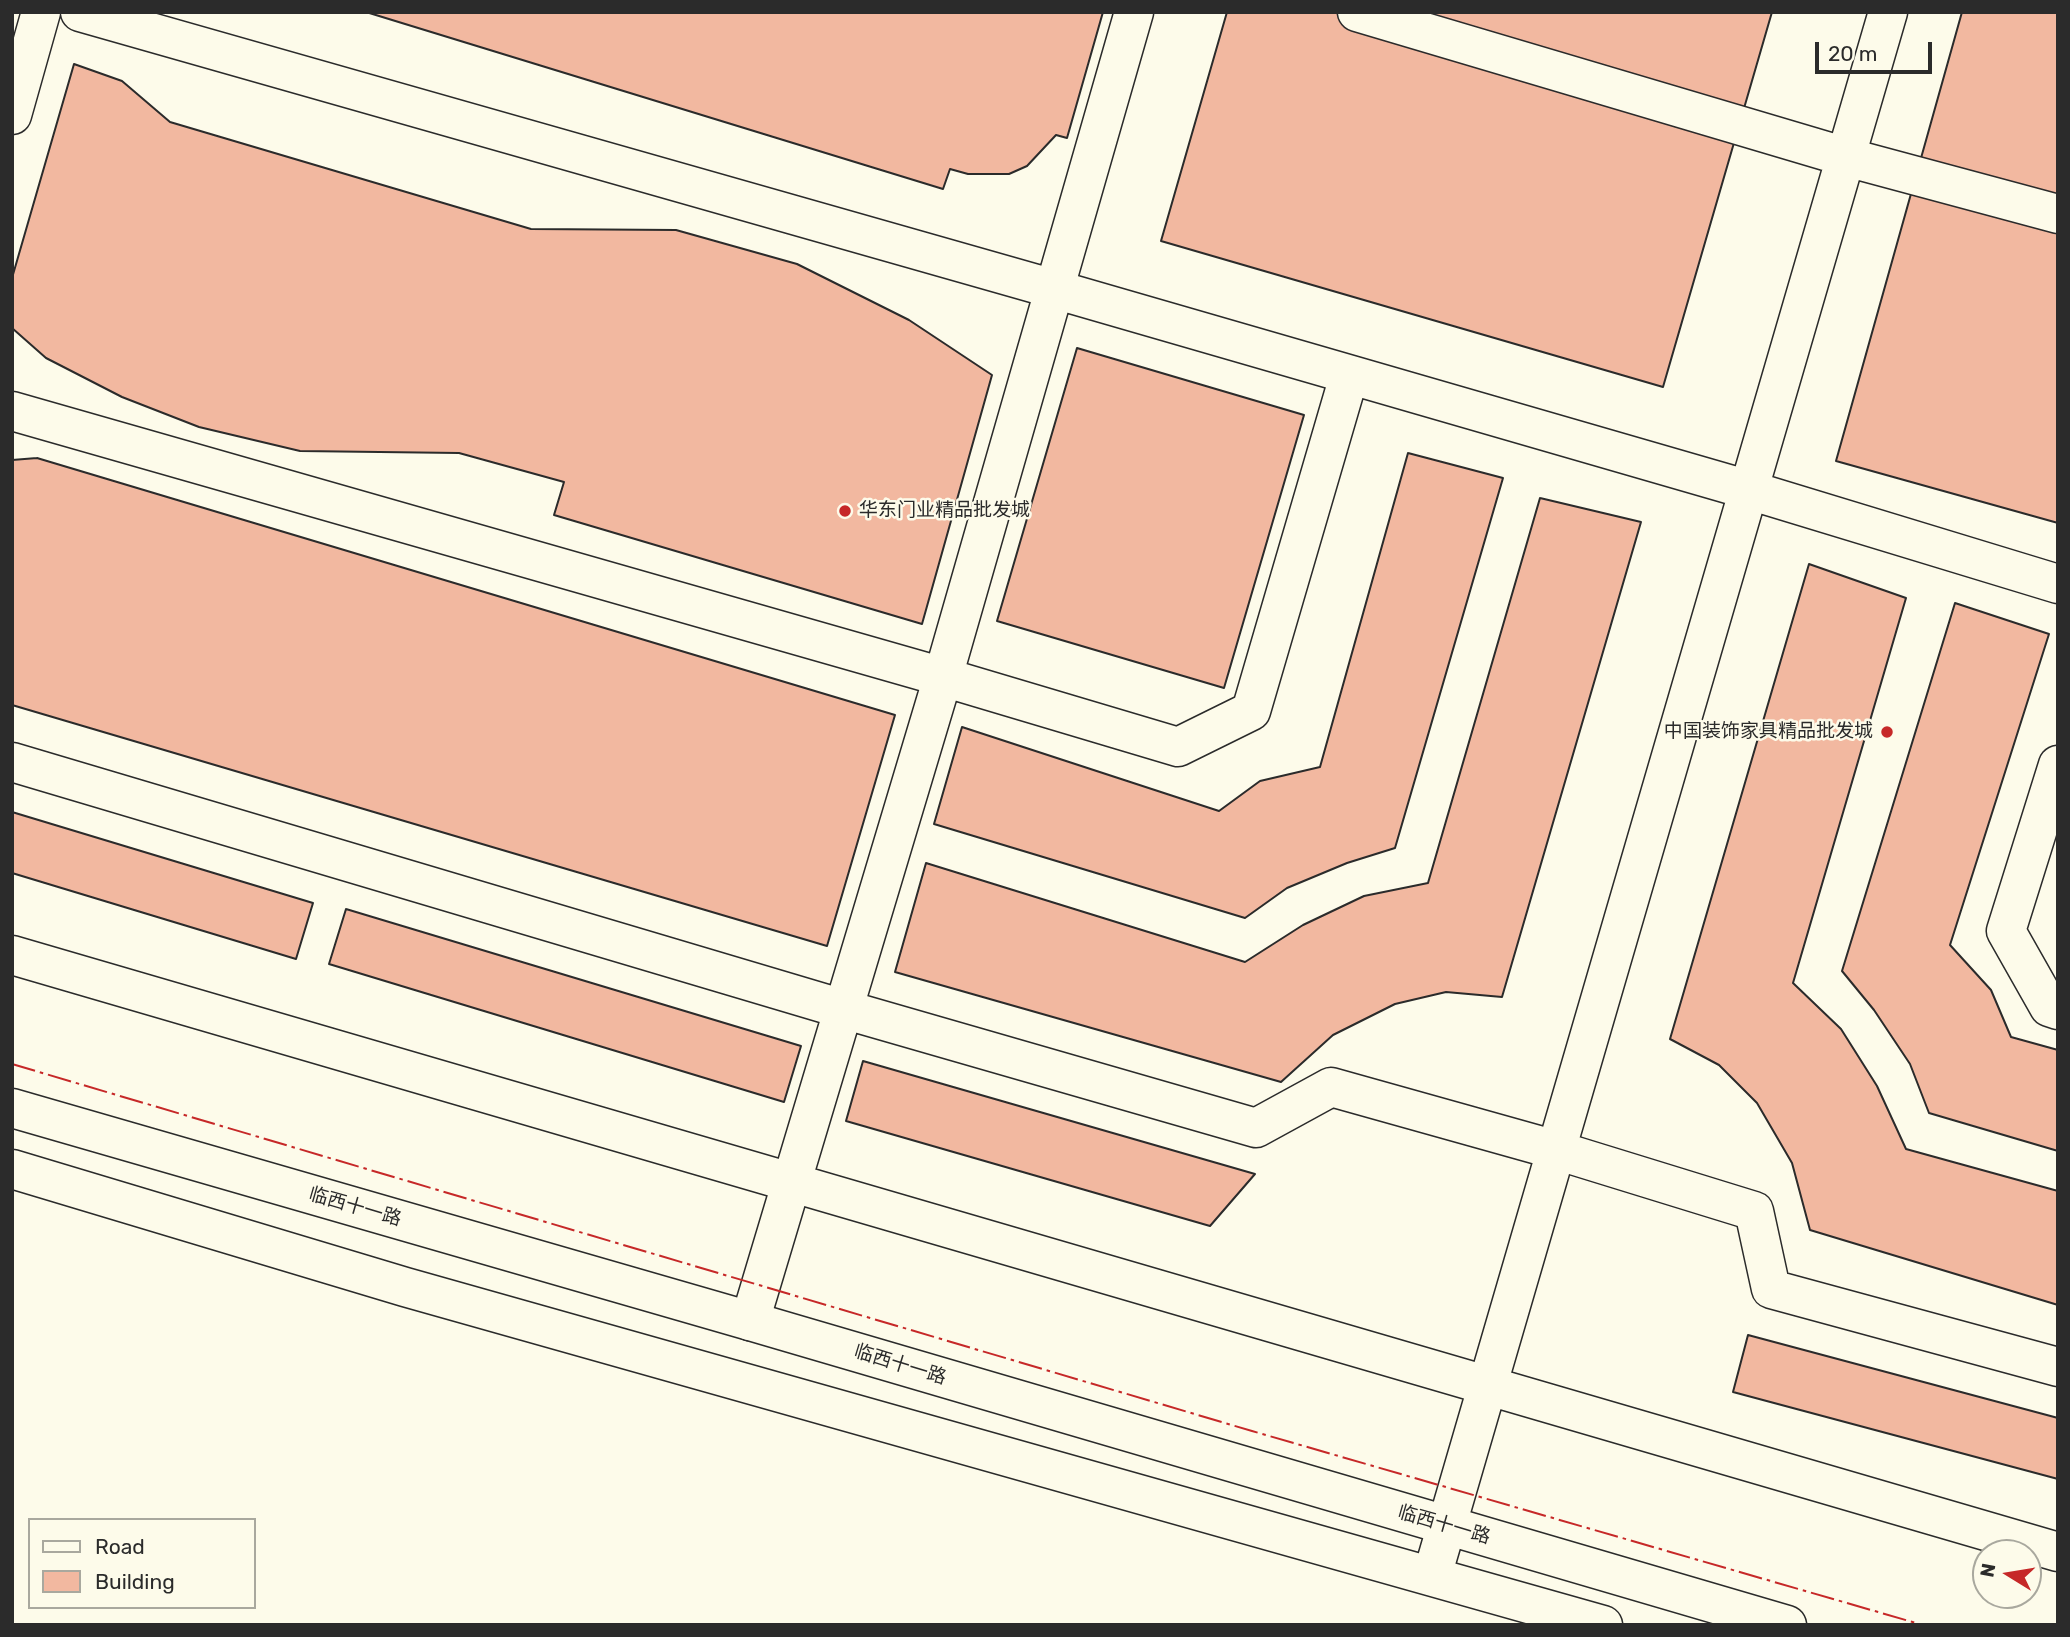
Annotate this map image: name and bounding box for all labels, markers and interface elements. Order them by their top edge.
scale bar [1818,28,1935,72]
text: 20 m [1828,41,1877,66]
place label: 华东门业精品批发城 [859,500,1030,522]
marker: 华东门业精品批发城 [837,503,853,519]
place label: 中国装饰家具精品批发城 [1664,721,1873,743]
marker: 中国装饰家具精品批发城 [1879,724,1895,740]
street label: 临西十一路 [306,1183,404,1231]
street label: 临西十一路 [851,1340,949,1390]
street label: 临西十一路 [1395,1501,1493,1549]
legend [28,1518,256,1609]
text: Road [95,1534,145,1559]
north arrow [1972,1539,2042,1609]
text: N [1975,1561,2000,1579]
text: Building [95,1569,175,1594]

